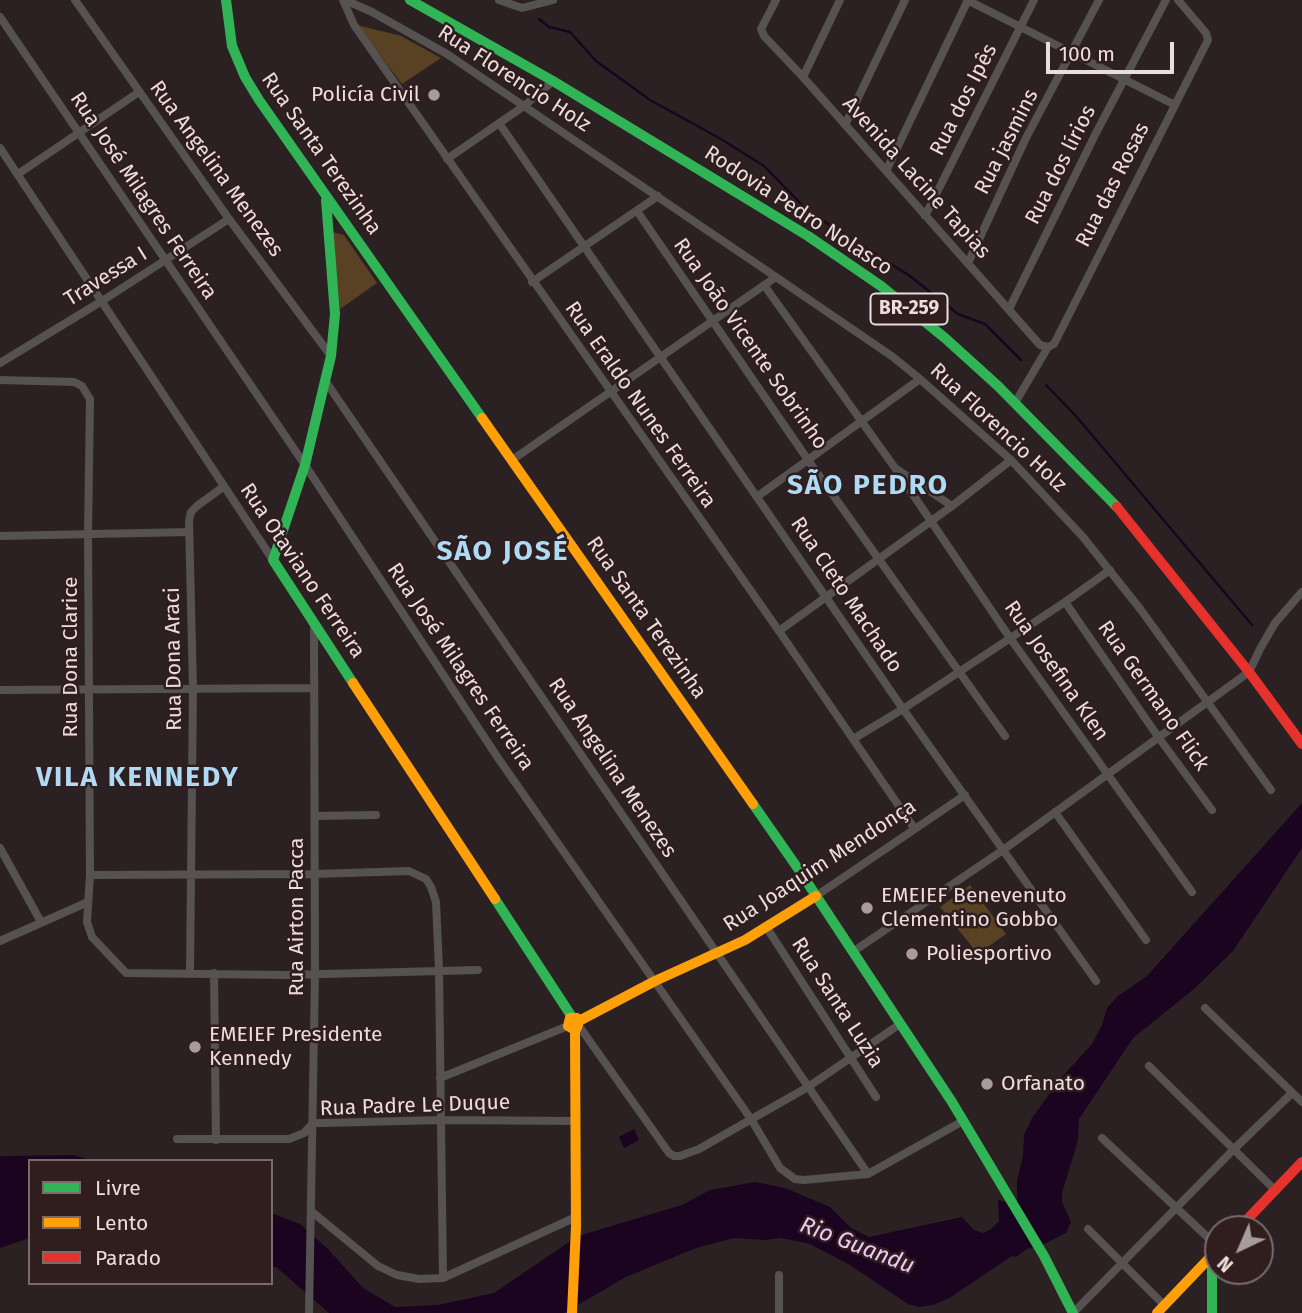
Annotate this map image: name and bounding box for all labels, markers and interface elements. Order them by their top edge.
street label: Rua Florencio Holz [433,20,595,138]
scale bar [1050,28,1178,72]
street label: Rua dos Ipês [925,40,1003,160]
text: 100 m [1059,41,1115,67]
street label: Rua Santa Terezinha [255,68,387,240]
street label: Rua Angelina Menezes [144,76,288,262]
place label: Policía Civil [311,82,420,108]
street label: Rua jasmins [970,85,1044,199]
street label: Rua José Milagres Ferreira [64,87,222,305]
marker: Policía Civil [426,87,442,103]
street label: Avenida Lacine Tapias [837,92,995,264]
street label: Rua dos lírios [1020,101,1102,229]
street label: Rua das Rosas [1071,119,1155,251]
street label: Rodovia Pedro Nolasco [699,141,897,281]
street label: Rua João Vicente Sobrinho [667,234,833,454]
street label: Travessa I [60,242,152,312]
road number: BR-259 [870,294,948,324]
street label: Rua Eraldo Nunes Ferreira [559,297,721,513]
street label: Rua Florencio Holz [925,358,1071,498]
district label: SÃO PEDRO [788,469,948,503]
street label: Rua Otaviano Ferreira [234,479,370,663]
street label: Rua Cleto Machado [785,512,907,678]
street label: Rua Santa Terezinha [580,532,712,704]
district label: SÃO JOSÉ [437,535,569,569]
street label: Rua José Milagres Ferreira [381,558,539,776]
street label: Rua Dona Clarice [58,576,84,738]
street label: Rua Dona Araci [160,587,188,731]
street label: Rua Josefina Klen [998,596,1114,746]
street label: Rua Germano Flick [1092,616,1214,776]
street label: Rua Angelina Menezes [542,673,682,863]
district label: VILA KENNEDY [38,761,238,795]
street label: Rua Joaquim Mendonça [719,794,921,938]
street label: Rua Airton Pacca [284,838,310,996]
place label: EMEIEF Benevenuto Clementino Gobbo [881,883,1067,933]
marker: EMEIEF Benevenuto Clementino Gobbo [859,900,875,916]
street label: Rua Santa Luzia [785,933,889,1073]
place label: Poliesportivo [926,941,1052,967]
marker: Poliesportivo [904,946,920,962]
place label: EMEIEF Presidente Kennedy [209,1022,383,1072]
marker: EMEIEF Presidente Kennedy [187,1039,203,1055]
place label: Orfanato [1001,1071,1085,1097]
marker: Orfanato [979,1076,995,1092]
street label: Rua Padre Le Duque [319,1090,511,1122]
legend [28,1159,273,1285]
text: Livre [95,1175,141,1201]
text: Lento [95,1210,148,1236]
water label: Rio Guandu [796,1212,918,1280]
north arrow [1204,1215,1274,1285]
text: Parado [95,1245,161,1271]
text: N [1213,1251,1238,1277]

